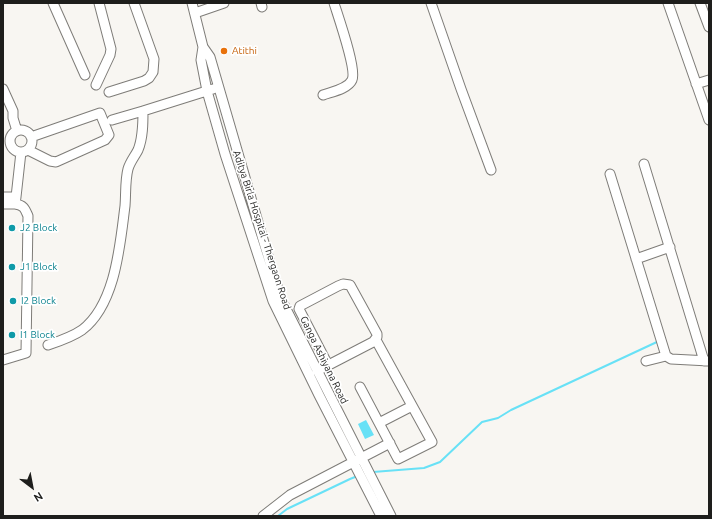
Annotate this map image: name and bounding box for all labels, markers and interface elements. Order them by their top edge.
place label: Atithi [232,45,257,57]
marker: Atithi [219,46,229,56]
street label: Aditya Birla Hospital - Thergaon Road [231,149,293,311]
place label: J2 Block [20,222,57,234]
marker: J2 Block [7,223,17,233]
place label: J1 Block [20,261,57,273]
marker: J1 Block [7,262,17,272]
place label: I2 Block [21,295,56,307]
marker: I2 Block [8,296,18,306]
street label: Ganga Ashiyana Road [298,314,350,406]
place label: I1 Block [20,329,55,341]
marker: I1 Block [7,330,17,340]
north arrow [12,467,52,507]
text: N [32,490,45,504]

